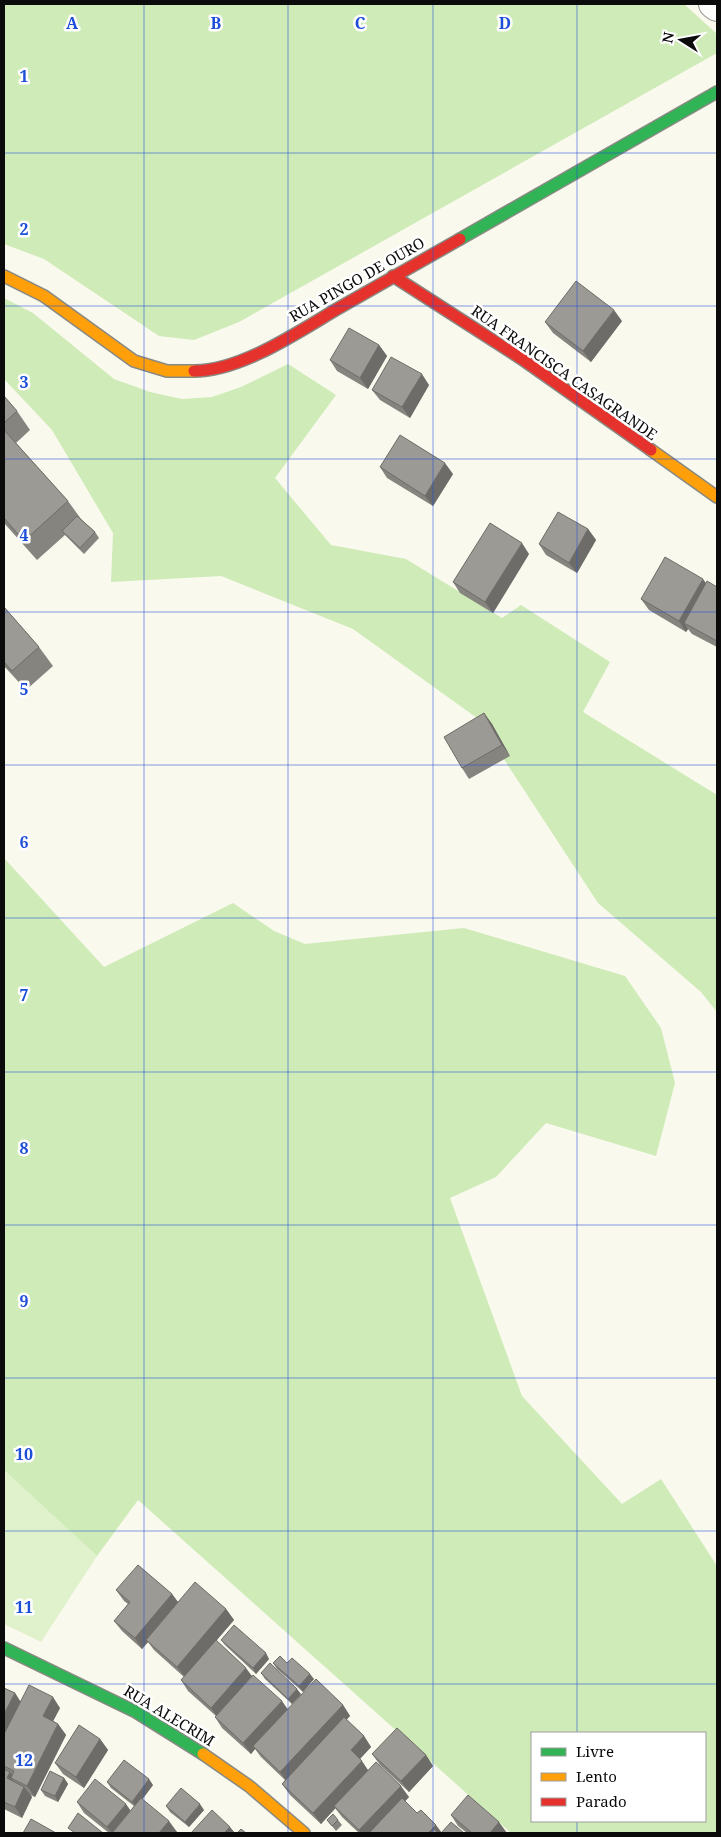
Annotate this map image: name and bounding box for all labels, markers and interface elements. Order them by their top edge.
text: A [66,12,79,34]
text: B [211,12,222,34]
text: C [355,12,366,34]
text: D [499,12,511,34]
north arrow [656,15,706,65]
text: N [657,30,678,45]
text: 1 [19,65,29,87]
text: 2 [19,218,29,240]
street label: RUA PINGO DE OURO [285,232,428,326]
street label: RUA FRANCISCA CASAGRANDE [468,300,661,444]
text: 3 [19,371,29,393]
text: 4 [19,524,29,546]
text: 5 [19,678,29,700]
text: 6 [19,831,29,853]
text: 7 [19,984,29,1006]
text: 8 [19,1137,29,1159]
text: 9 [19,1290,29,1312]
text: 10 [15,1443,33,1465]
text: 11 [15,1596,33,1618]
street label: RUA ALECRIM [120,1680,219,1750]
legend [531,1732,706,1822]
text: Livre [576,1741,614,1761]
text: 12 [15,1749,33,1771]
text: Lento [576,1766,617,1786]
text: Parado [576,1791,627,1811]

